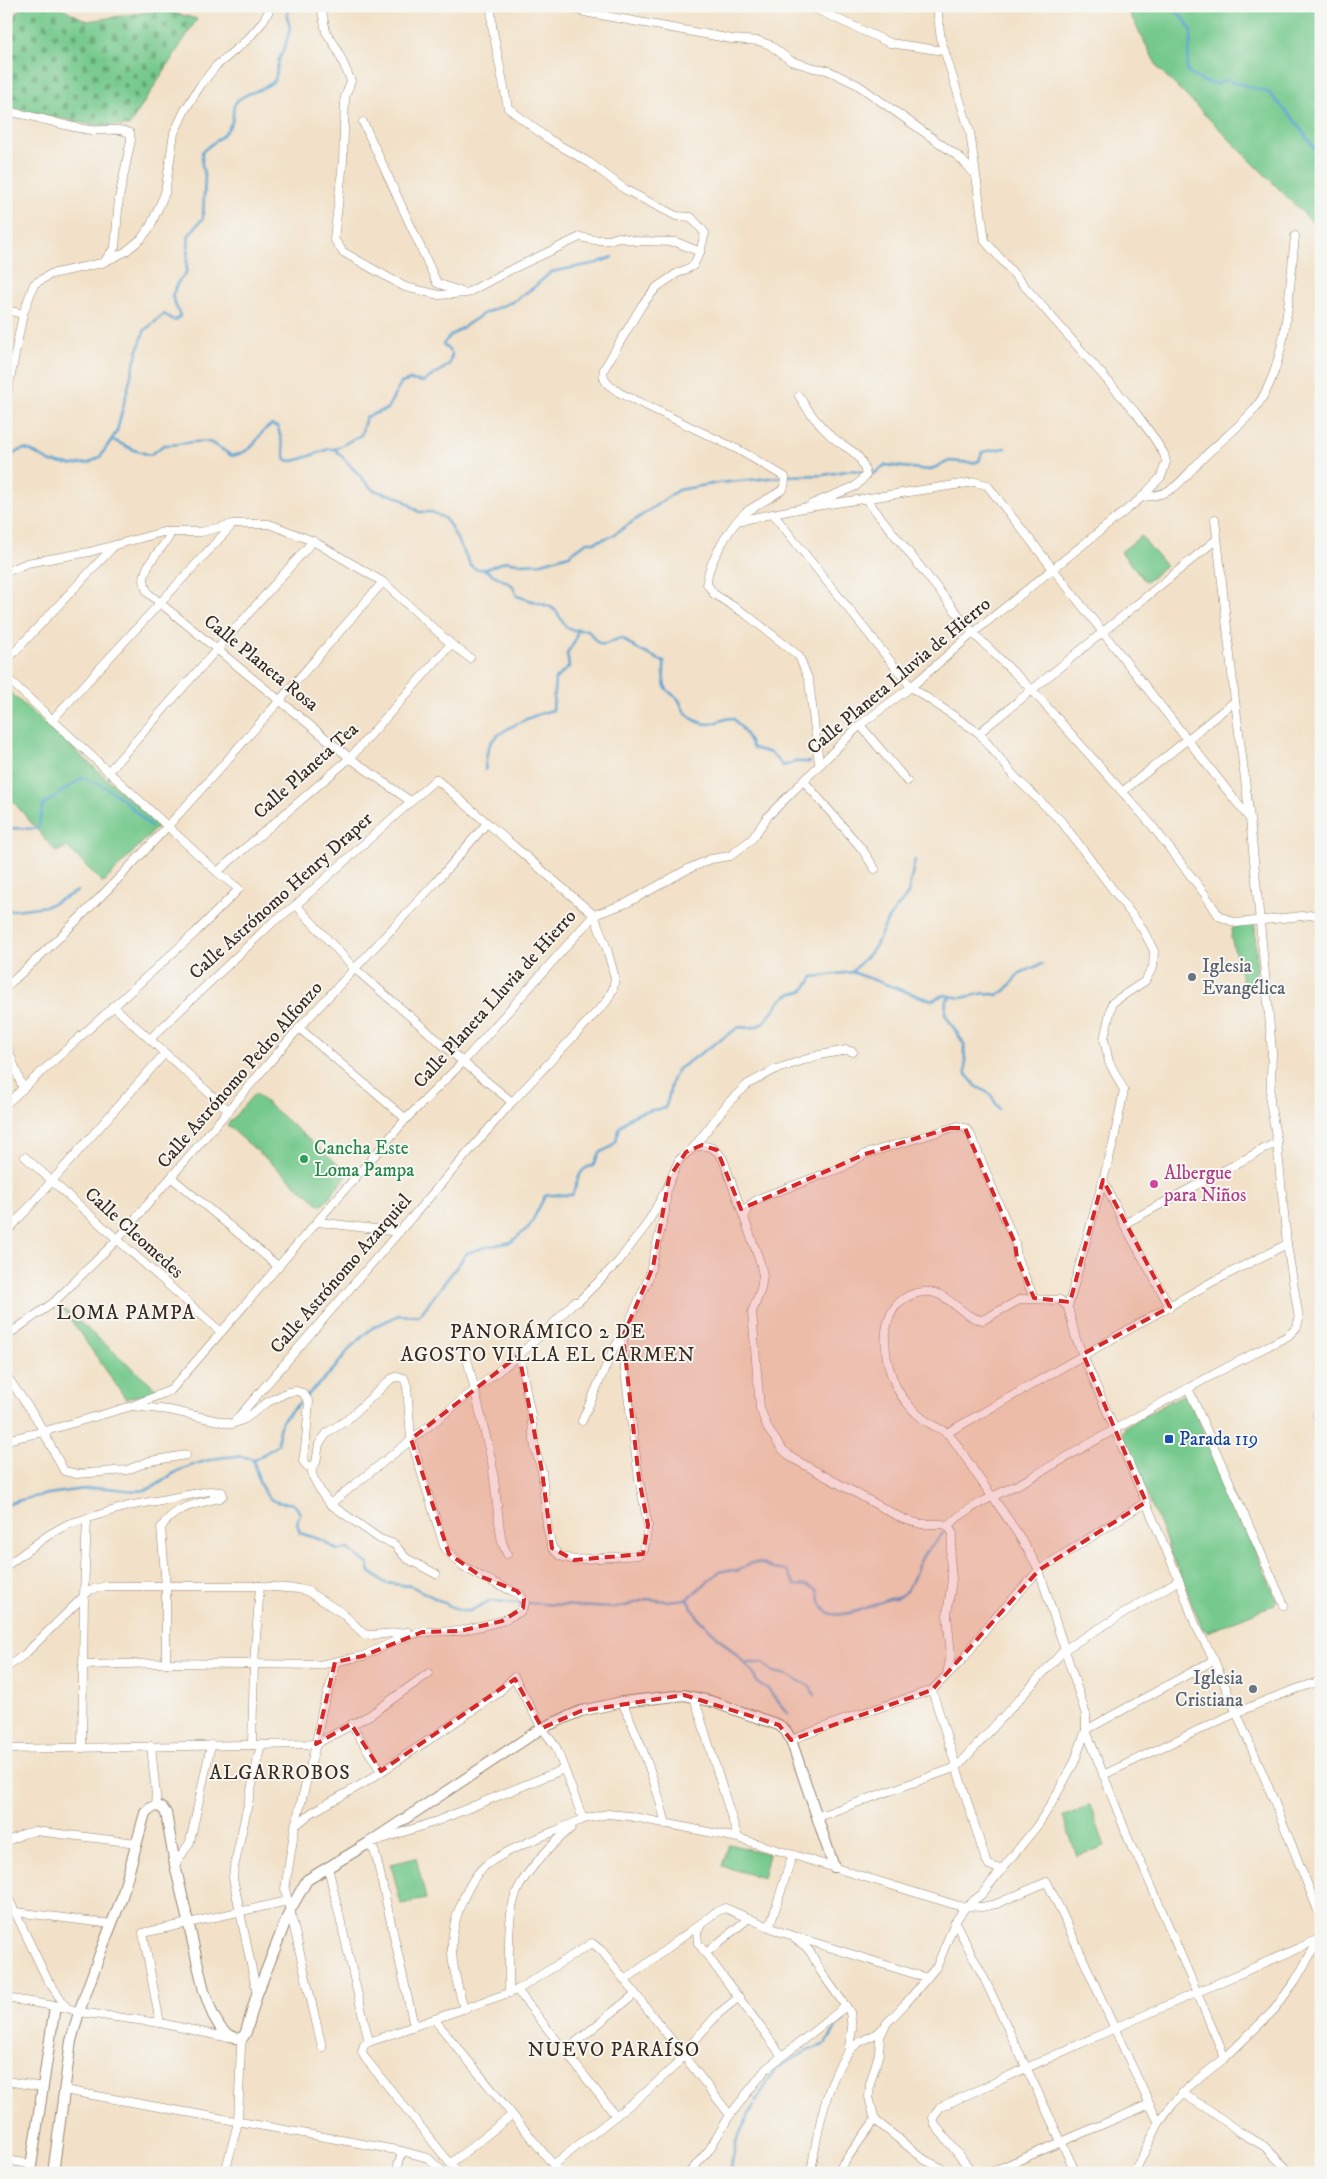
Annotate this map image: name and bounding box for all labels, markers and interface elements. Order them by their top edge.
street label: Calle Planeta Lluvia de Hierro [803,593,995,759]
street label: Calle Planeta Rosa [199,610,323,716]
street label: Calle Planeta Tea [249,718,363,824]
street label: Calle Astrónomo Henry Draper [185,808,377,984]
street label: Calle Planeta Lluvia de Hierro [409,905,581,1093]
place label: Iglesia Evangélica [1202,955,1285,1000]
marker: Iglesia Evangélica [1186,971,1198,983]
street label: Calle Astrónomo Pedro Alfonzo [152,977,328,1173]
place label: Cancha Este Loma Pampa [314,1137,414,1182]
marker: Cancha Este Loma Pampa [298,1153,310,1165]
place label: Albergue para Niños [1163,1162,1246,1207]
marker: Albergue para Niños [1148,1178,1160,1190]
street label: Calle Cleomedes [80,1183,188,1283]
street label: Calle Astrónomo Azarquiel [265,1189,418,1359]
district label: LOMA PAMPA [56,1301,196,1326]
district label: PANORÁMICO 2 DE AGOSTO VILLA EL CARMEN [401,1319,695,1368]
place label: Parada 119 [1179,1428,1258,1451]
marker: Parada 119 [1163,1433,1175,1445]
place label: Iglesia Cristiana [1175,1667,1243,1712]
marker: Iglesia Cristiana [1247,1683,1259,1695]
district label: ALGARROBOS [209,1761,351,1786]
district label: NUEVO PARAÍSO [528,2037,700,2063]

